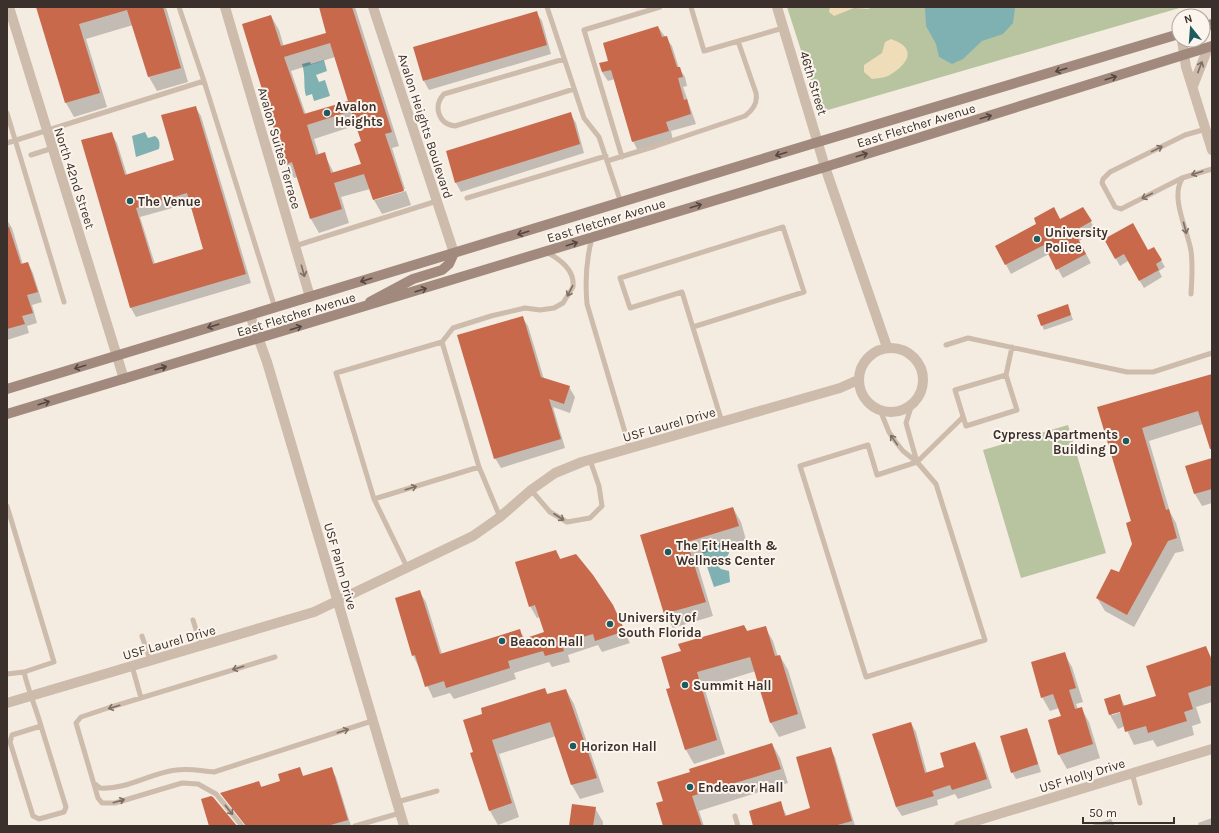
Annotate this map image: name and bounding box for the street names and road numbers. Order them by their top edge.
street label: 46th Street [797,49,830,117]
street label: Avalon Heights Boulevard [395,52,456,200]
street label: Avalon Suites Terrace [255,86,304,211]
street label: East Fletcher Avenue [855,100,977,151]
street label: North 42nd Street [51,126,98,231]
street label: East Fletcher Avenue [545,195,667,246]
street label: East Fletcher Avenue [235,289,357,340]
street label: USF Laurel Drive [621,404,718,445]
street label: USF Palm Drive [321,521,360,612]
street label: USF Laurel Drive [121,622,218,663]
street label: USF Holly Drive [1037,755,1127,796]

